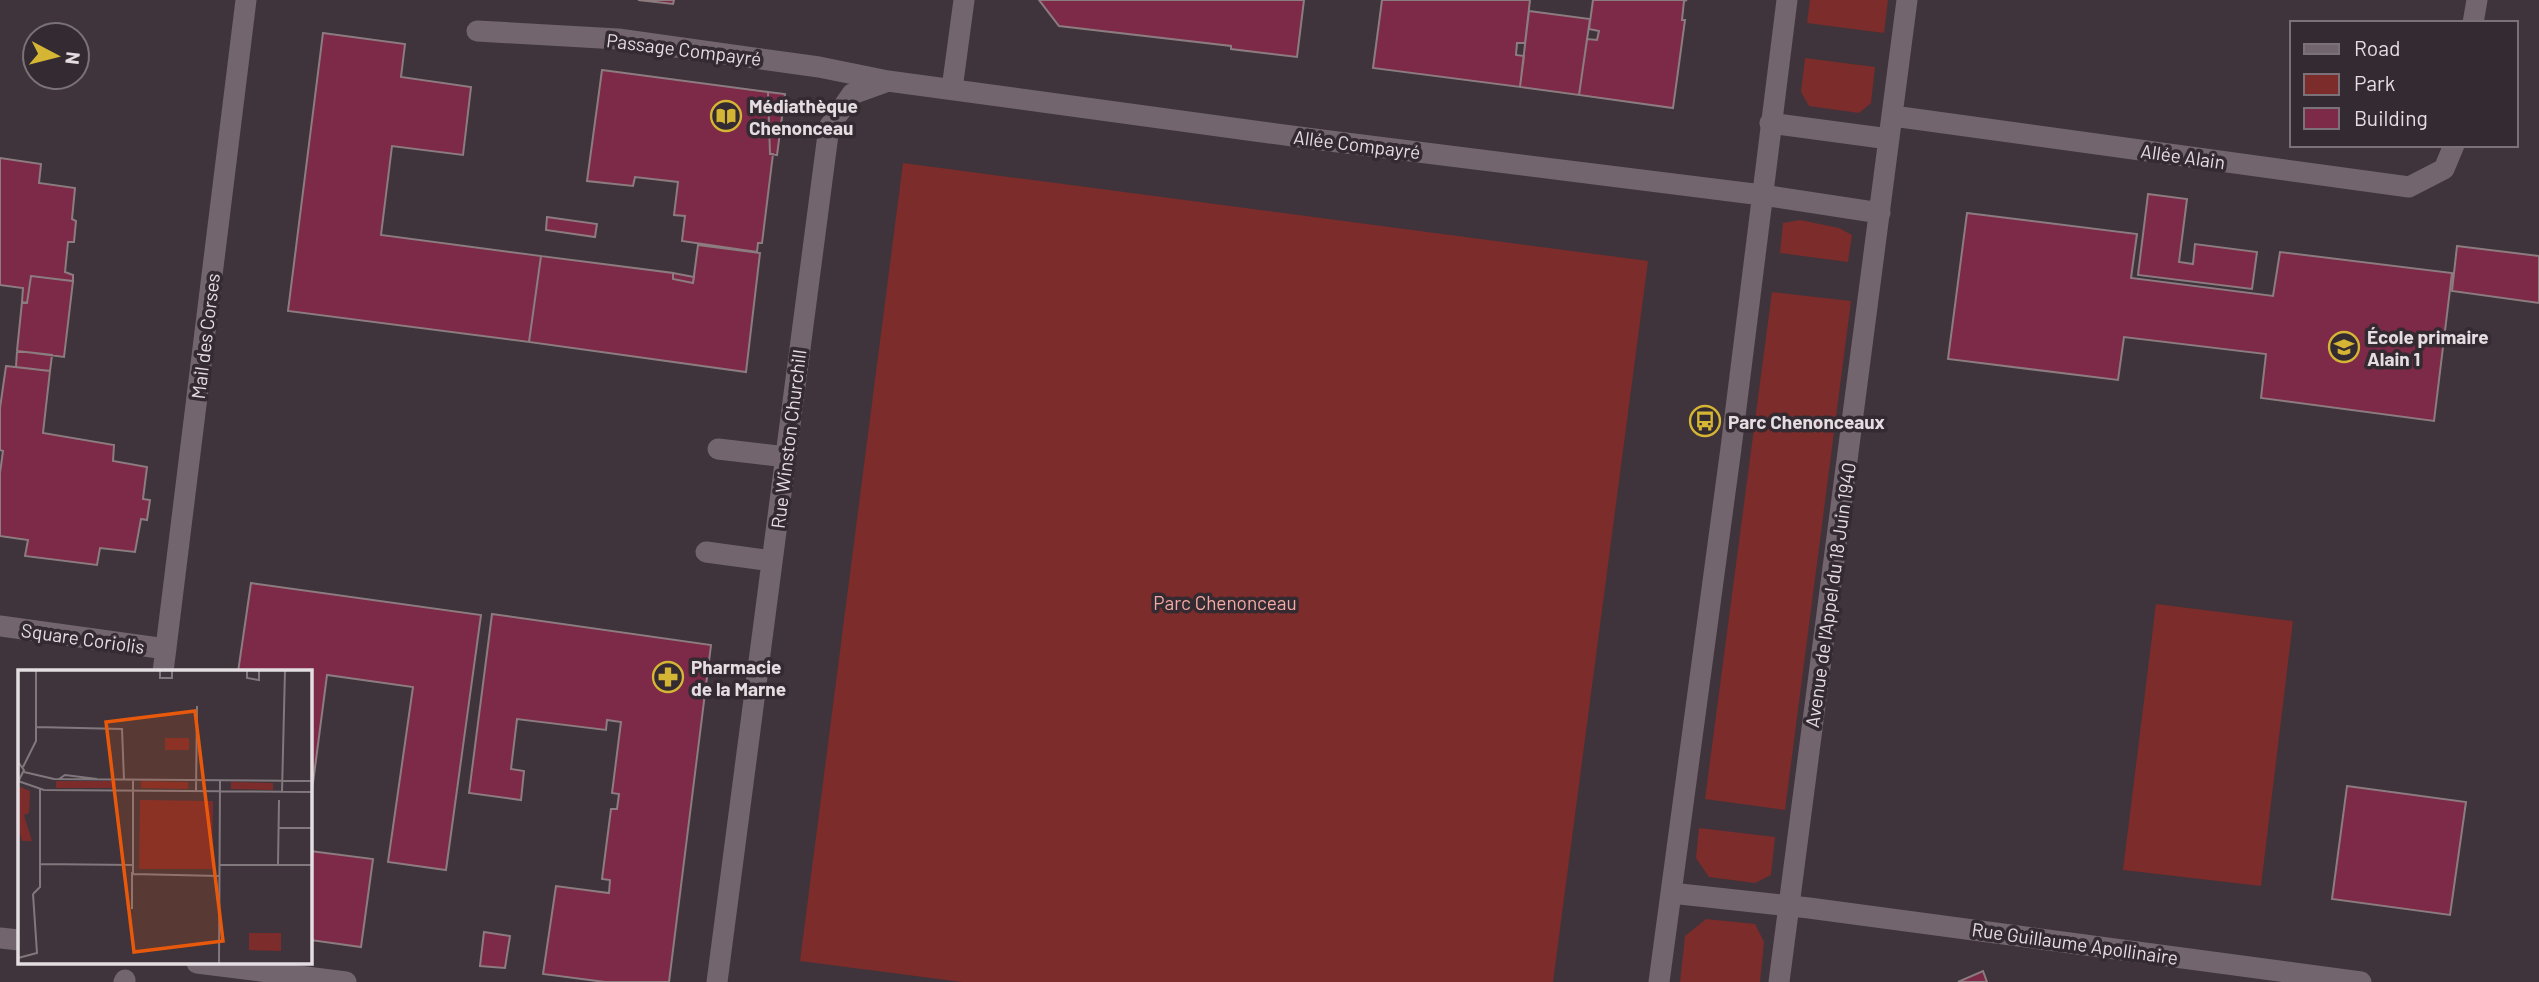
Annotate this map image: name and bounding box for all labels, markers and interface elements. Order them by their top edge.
north arrow [21,21,91,91]
legend [2290,21,2518,147]
street label: Passage Compayré [605,28,763,70]
text: Road [2354,35,2400,60]
text: N [61,50,86,66]
text: Park [2354,70,2395,95]
place label: Médiathèque Chenonceau [749,94,858,139]
library icon: Médiathèque Chenonceau [709,99,743,133]
text: Building [2354,105,2428,130]
street label: Allée Compayré [1292,125,1422,163]
street label: Allée Alain [2139,139,2227,173]
street label: Mail des Corses [186,272,224,400]
place label: École primaire Alain 1 [2367,325,2489,370]
school or university icon: École primaire Alain 1 [2327,330,2361,364]
street label: Rue Winston Churchill [766,348,810,530]
bus stop icon: Parc Chenonceaux [1688,404,1722,438]
place label: Parc Chenonceaux [1728,410,1885,433]
street label: Avenue de l'Appel du 18 Juin 1940 [1800,461,1860,729]
park label: Parc Chenonceau [1153,591,1297,614]
street label: Square Coriolis [20,618,146,658]
place label: Pharmacie de la Marne [691,655,786,700]
pharmacy icon: Pharmacie de la Marne [651,660,685,694]
inset map [18,670,312,964]
street label: Rue Guillaume Apollinaire [1970,917,2180,969]

